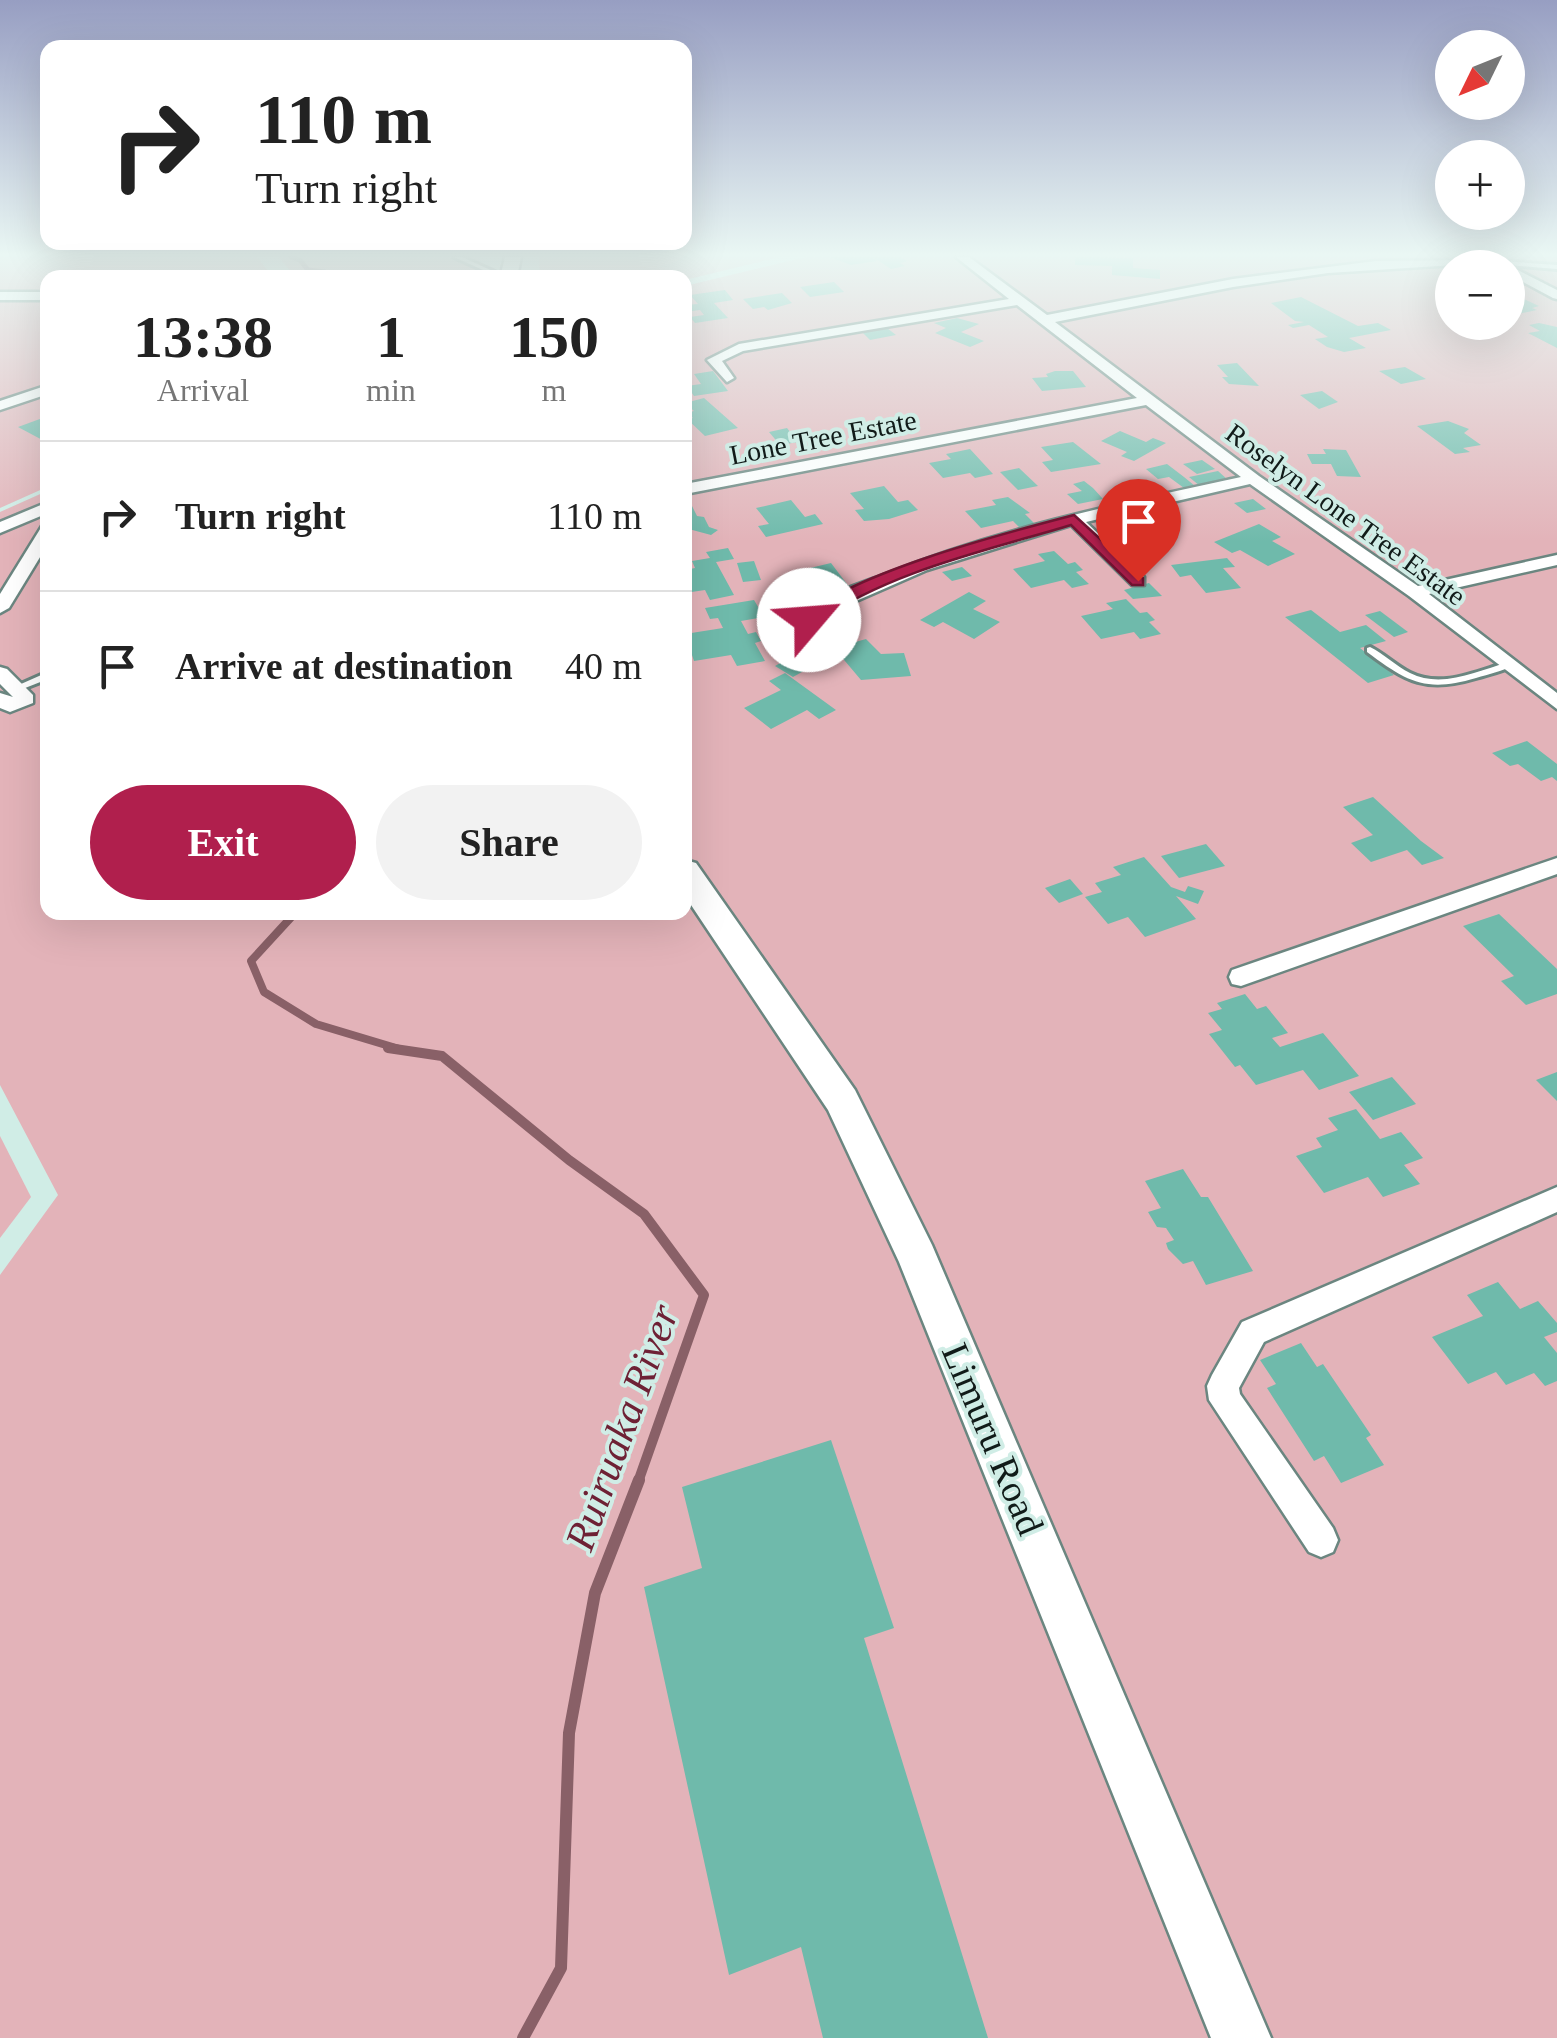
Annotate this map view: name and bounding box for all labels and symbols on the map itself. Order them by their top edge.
north arrow [1435,30,1525,120]
street label: Lone Tree Estate [727,404,919,471]
street label: Roselyn Lone Tree Estate [1220,417,1472,612]
pin [1096,479,1181,582]
position arrow [757,568,861,672]
water label: Ruiruaka River [556,1298,688,1557]
street label: Limuru Road [934,1337,1052,1541]

